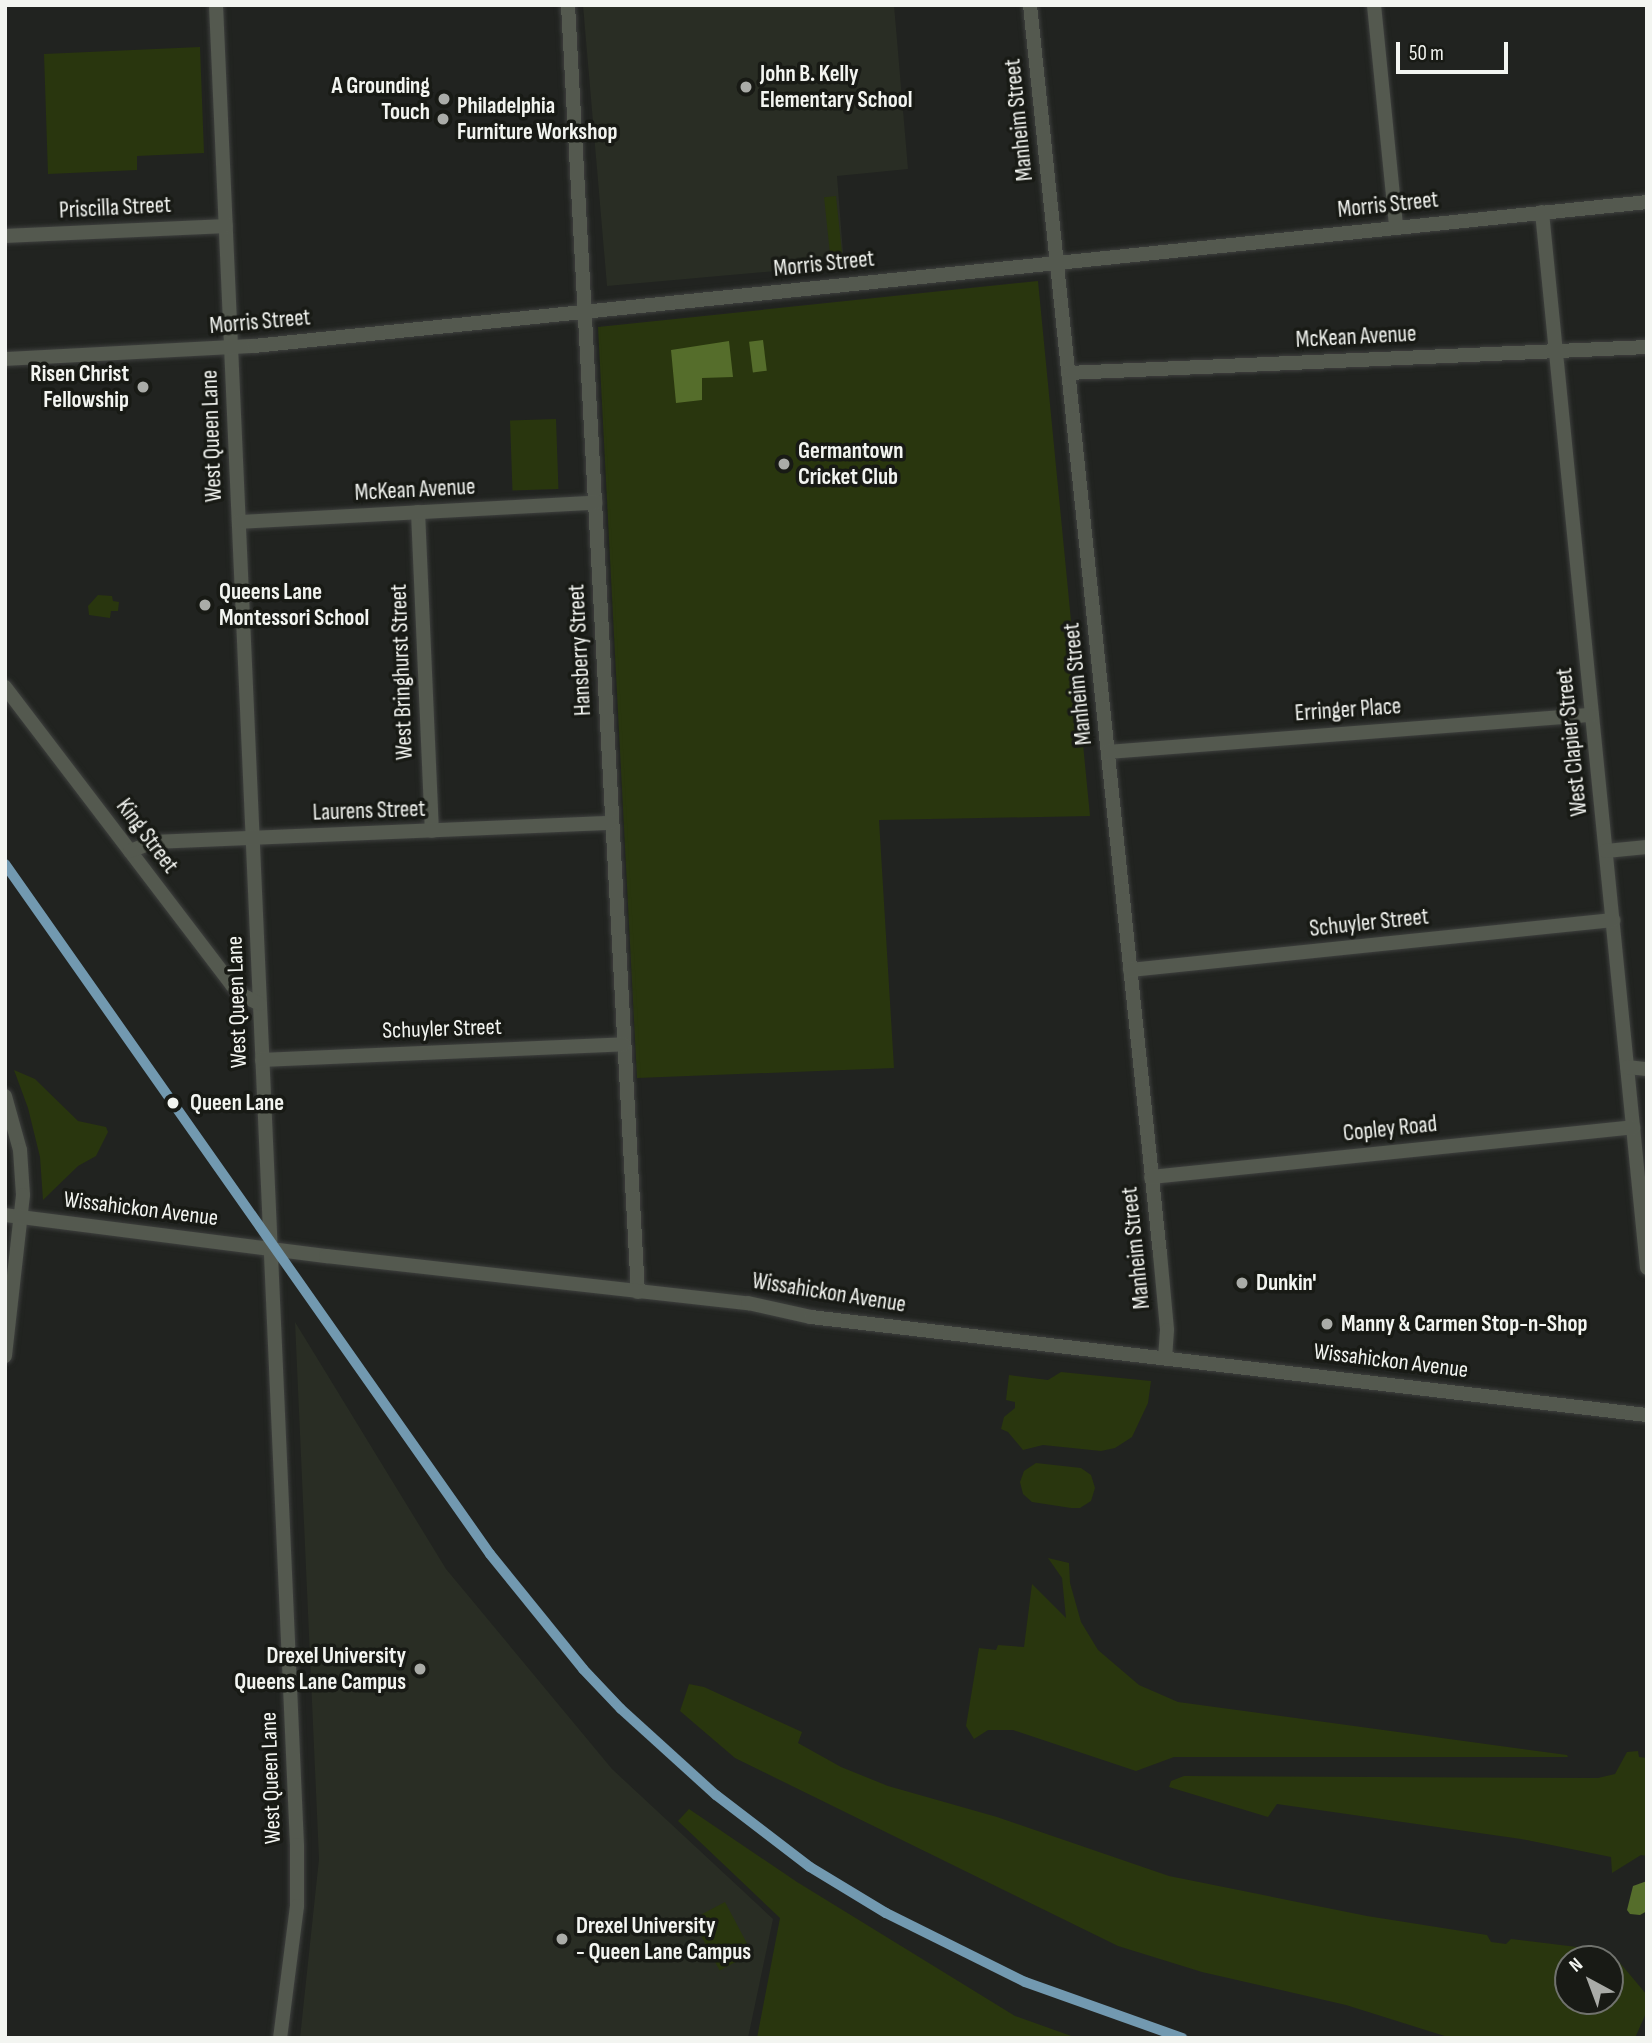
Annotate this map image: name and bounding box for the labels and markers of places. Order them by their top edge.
place label: John B. Kelly Elementary School [760,60,912,114]
place label: A Grounding Touch [332,72,430,126]
marker: John B. Kelly Elementary School [738,79,754,95]
marker: A Grounding Touch [436,91,452,107]
place label: Philadelphia Furniture Workshop [457,92,617,146]
marker: Philadelphia Furniture Workshop [435,111,451,127]
place label: Risen Christ Fellowship [30,360,129,414]
marker: Risen Christ Fellowship [135,379,151,395]
place label: Germantown Cricket Club [798,437,904,491]
marker: Germantown Cricket Club [776,456,792,472]
place label: Queens Lane Montessori School [219,578,369,632]
marker: Queens Lane Montessori School [197,597,213,613]
place label: Queen Lane [190,1089,284,1117]
marker: Queen Lane [162,1092,184,1114]
place label: Dunkin' [1256,1269,1316,1297]
marker: Dunkin' [1234,1275,1250,1291]
place label: Manny & Carmen Stop-n-Shop [1341,1310,1587,1338]
marker: Manny & Carmen Stop-n-Shop [1319,1316,1335,1332]
place label: Drexel University Queens Lane Campus [234,1642,406,1696]
marker: Drexel University Queens Lane Campus [412,1661,428,1677]
place label: Drexel University - Queen Lane Campus [576,1912,751,1966]
marker: Drexel University - Queen Lane Campus [554,1931,570,1947]

